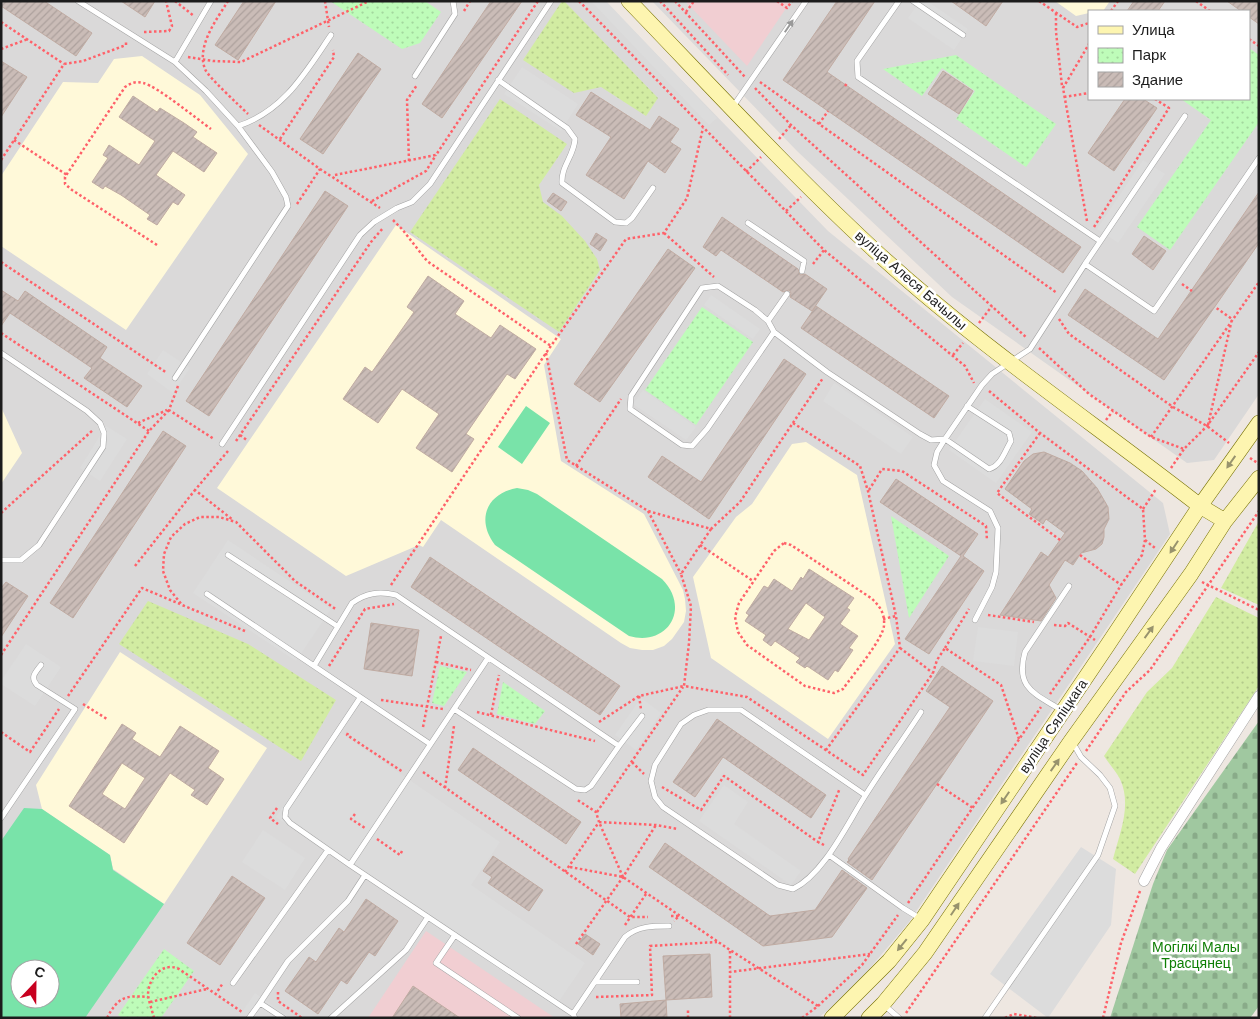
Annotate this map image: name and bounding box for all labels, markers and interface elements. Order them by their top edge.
legend [1088,10,1250,100]
one-way arrow [784,19,794,32]
text: Улица [1132,21,1175,39]
text: Парк [1132,46,1166,64]
text: Здание [1132,71,1183,89]
street label: вуліца Алеся Бачылы [852,227,970,333]
one-way arrow [1226,456,1236,469]
one-way arrow [1169,540,1179,553]
one-way arrow [1144,626,1154,639]
street label: вуліца Сяліцкага [1016,676,1090,776]
one-way arrow [1050,758,1060,772]
one-way arrow [1000,791,1010,804]
one-way arrow [950,903,960,916]
one-way arrow [896,938,907,951]
park label: Могілкі Малы Трасцянец [1152,939,1240,971]
north arrow [10,959,60,1009]
text: С [32,963,48,981]

